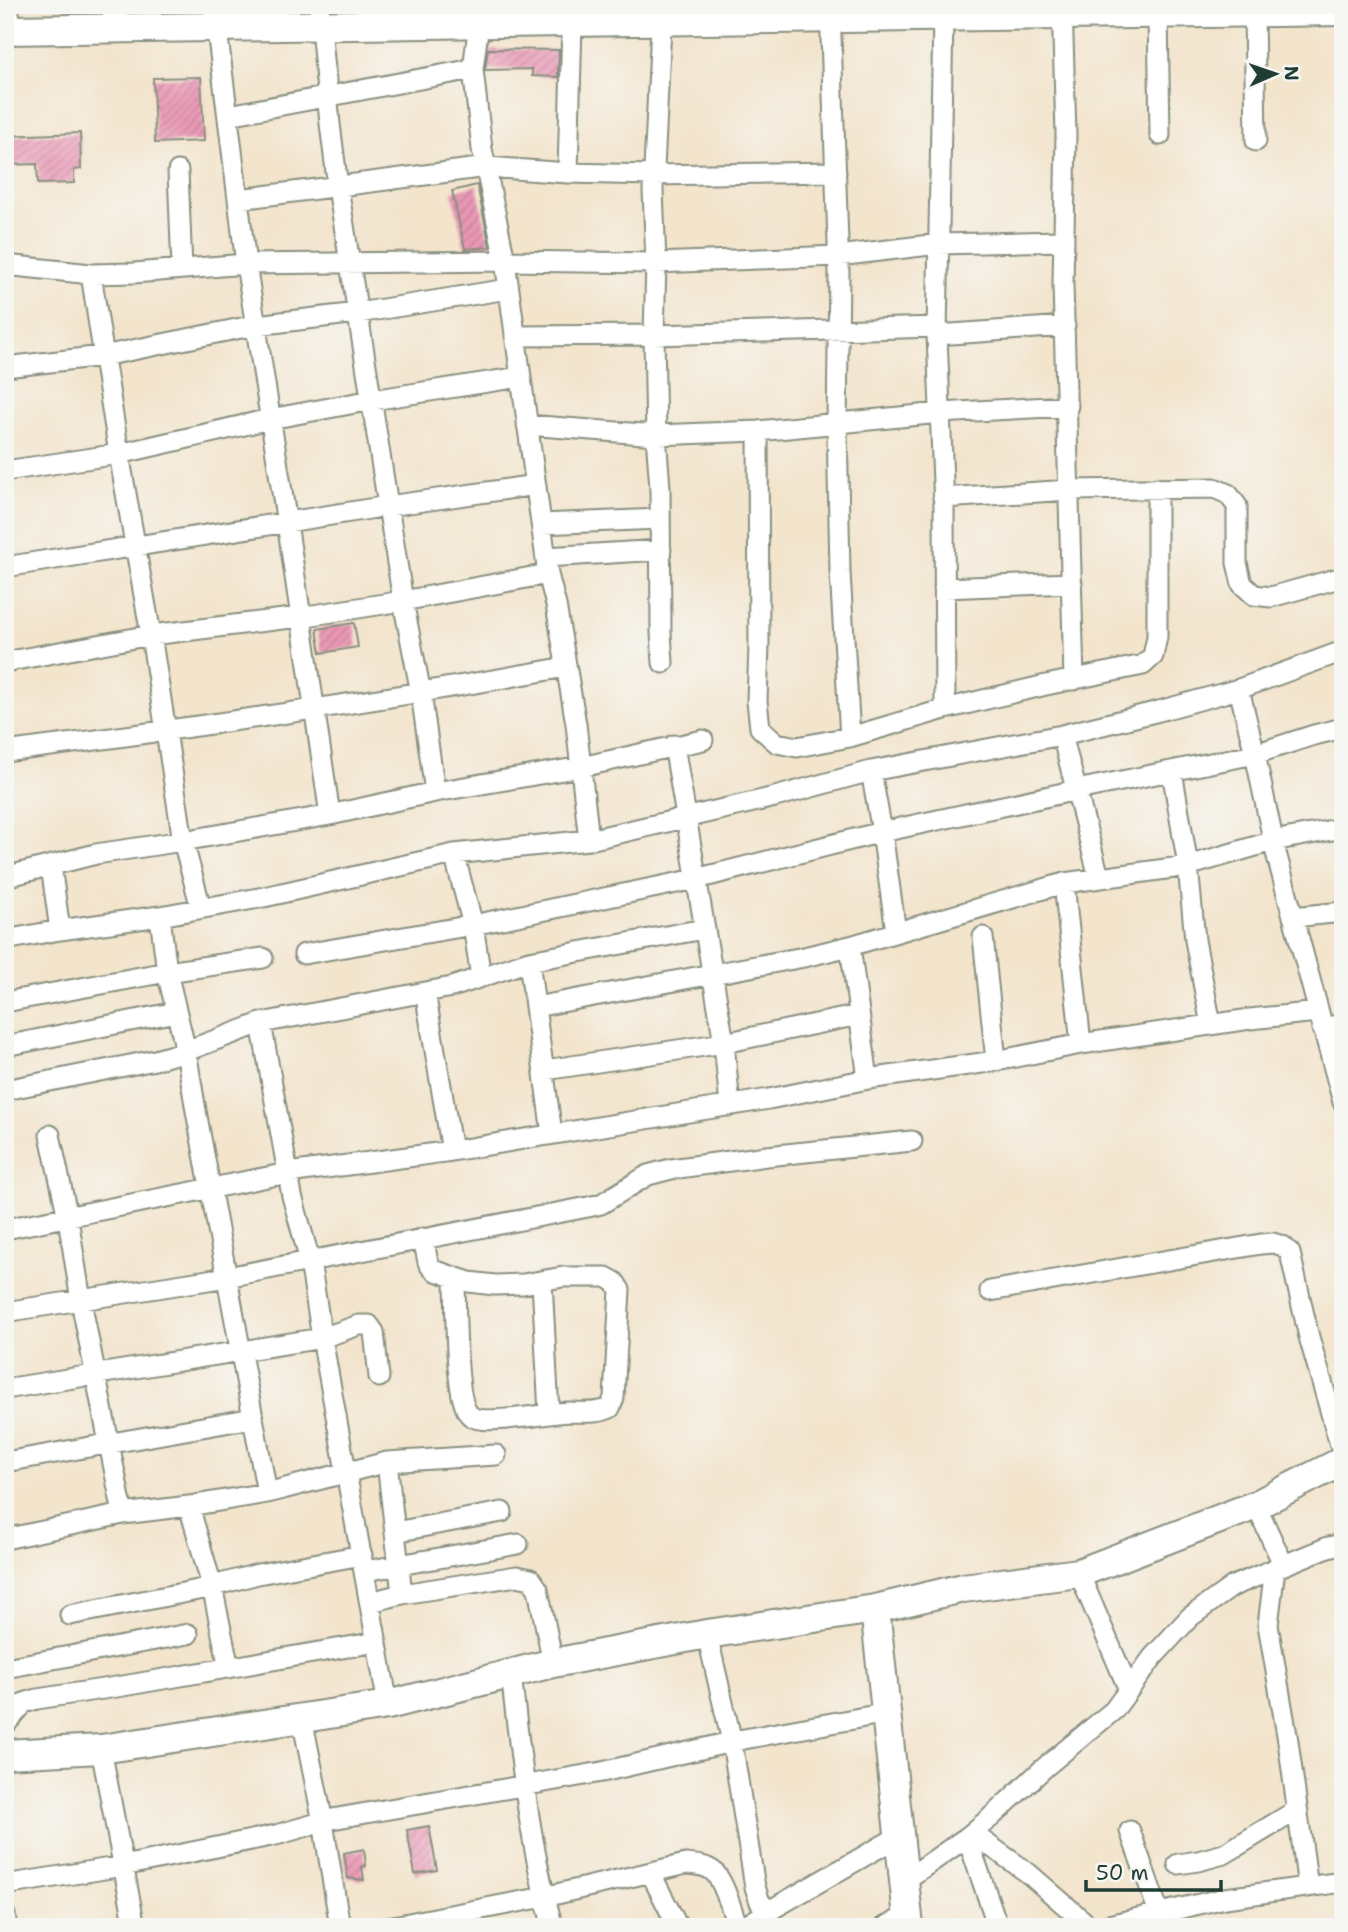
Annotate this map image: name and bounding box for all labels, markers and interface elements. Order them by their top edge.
north arrow [1240,38,1310,108]
text: N [1279,65,1304,81]
scale bar [1086,1848,1220,1892]
text: 50 m [1096,1859,1149,1887]

